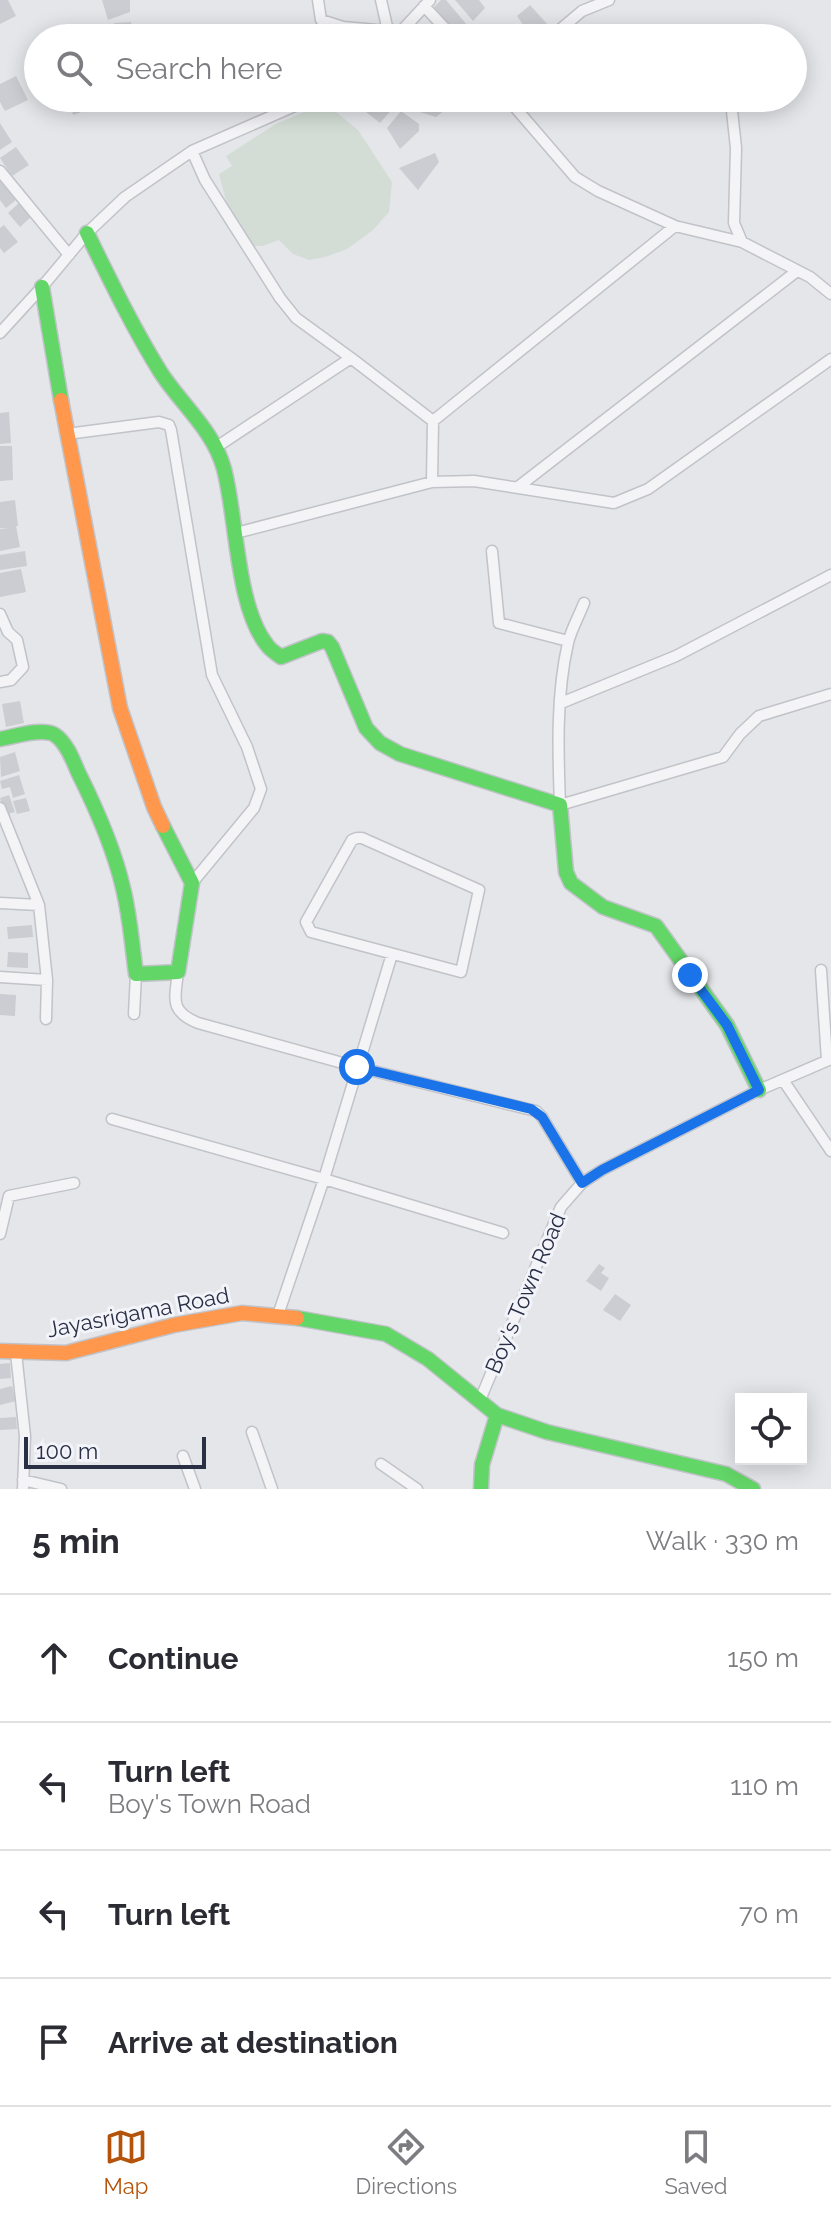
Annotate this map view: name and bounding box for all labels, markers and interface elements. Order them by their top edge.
search box [24,24,807,112]
icon: search [52,46,96,90]
text: Search here [116,51,283,86]
route end [672,957,708,993]
route start [339,1049,375,1085]
street label: Boy's Town Road [479,1209,571,1377]
street label: Jayasrigama Road [45,1282,231,1342]
map controls [735,1393,807,1465]
button: locate [735,1393,807,1465]
scale bar [24,1433,206,1469]
text: 100 m [36,1438,98,1464]
text: 5 min [32,1521,120,1561]
text: Walk · 330 m [646,1526,799,1556]
icon: ahead [32,1636,76,1680]
text: Continue [108,1641,239,1676]
text: 150 m [727,1643,799,1673]
text: Turn left [108,1754,230,1789]
icon: left [32,1764,76,1808]
text: 110 m [730,1771,799,1801]
text: Boy's Town Road [108,1789,311,1819]
icon: left [32,1892,76,1936]
text: Turn left [108,1897,230,1932]
text: 70 m [739,1899,799,1929]
icon: arrive [32,2020,76,2064]
text: Arrive at destination [108,2025,398,2060]
tab: Map [104,2125,148,2199]
tab: Directions [356,2125,457,2199]
tab: Saved [664,2125,727,2199]

